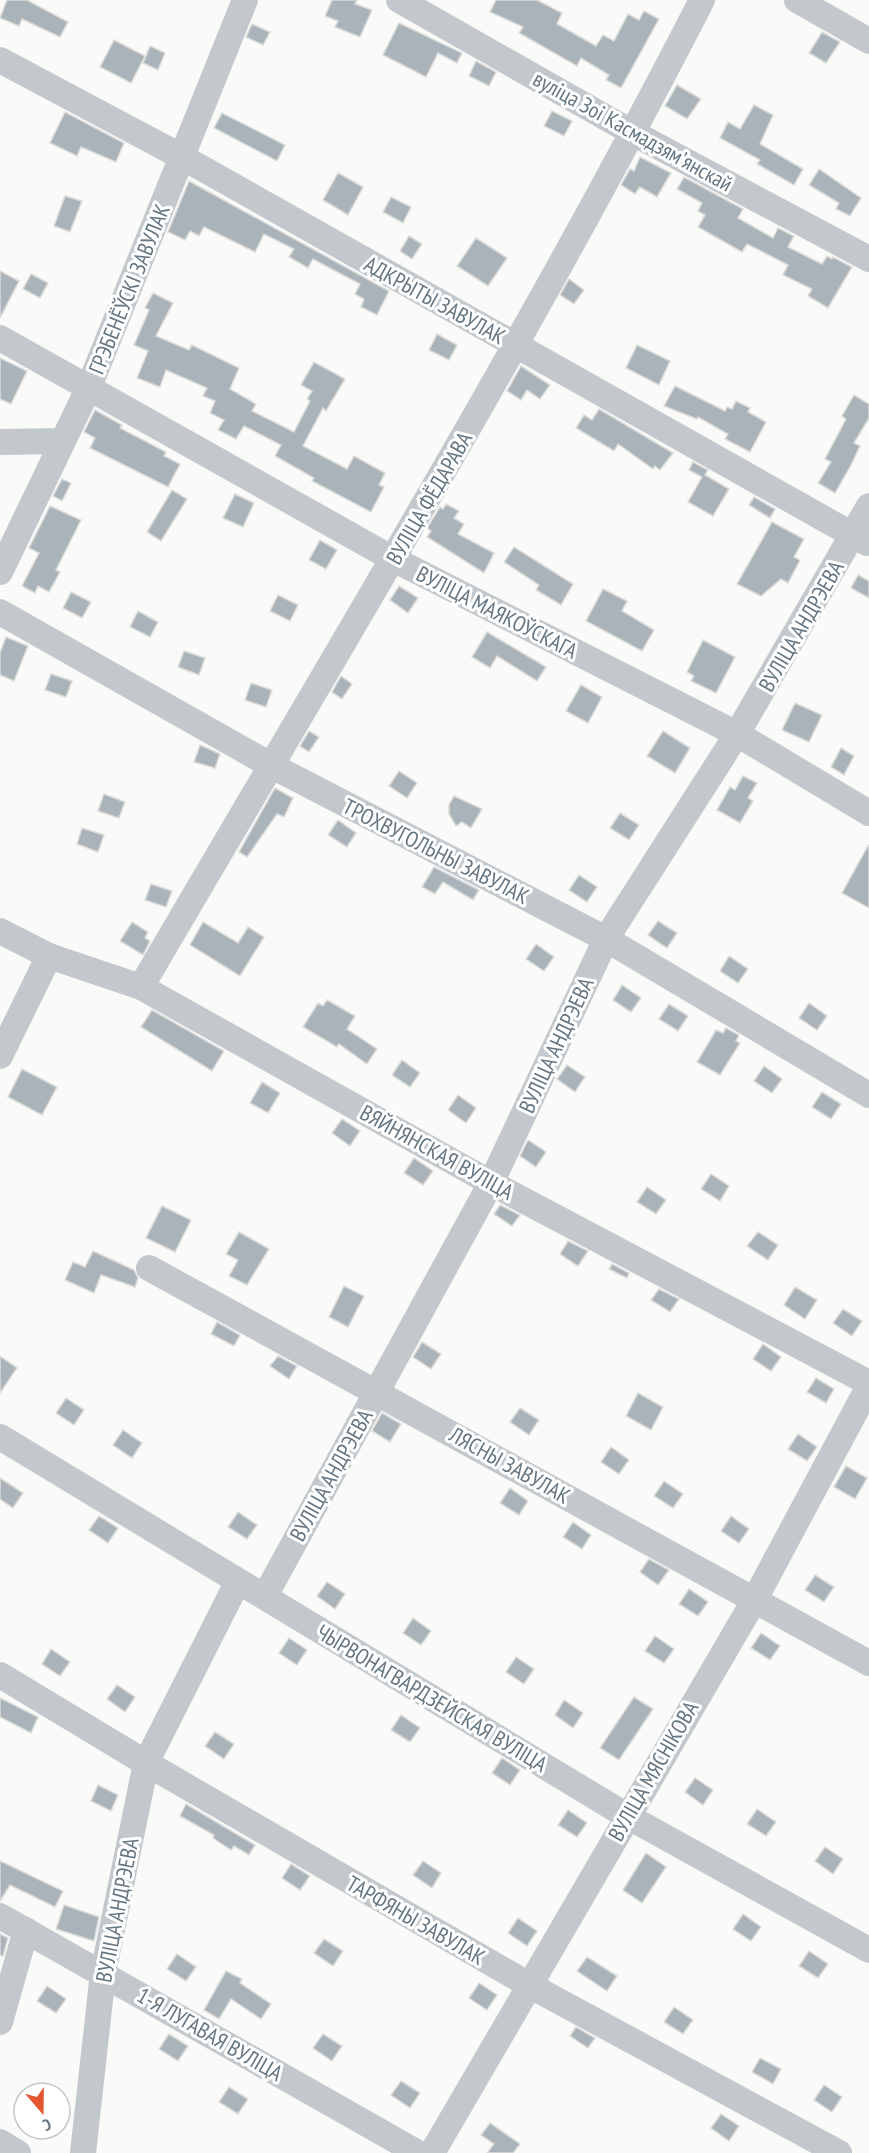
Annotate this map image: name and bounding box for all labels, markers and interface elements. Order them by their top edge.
street label: вуліца Зоі Касмадзямʼянскай [528,64,738,198]
street label: ГРЭБЕНЁЎСКІ ЗАВУЛАК [82,200,176,378]
street label: АДКРЫТЫ ЗАВУЛАК [360,250,511,350]
street label: ВУЛІЦА ФЁДАРАВА [380,426,478,569]
street label: ВУЛІЦА АНДРЭЕВА [752,555,850,696]
street label: ВУЛІЦА МАЯКОЎСКАГА [412,559,583,665]
street label: ТРОХВУГОЛЬНЫ ЗАВУЛАК [338,792,534,910]
street label: ВУЛІЦА АНДРЭЕВА [512,972,600,1117]
street label: ВЯЙНЯНСКАЯ ВУЛІЦА [355,1098,519,1206]
street label: ВУЛІЦА АНДРЭЕВА [283,1404,379,1546]
street label: ЛЯСНЫ ЗАВУЛАК [444,1420,575,1510]
street label: ЧЫРВОНАГВАРДЗЕЙСКАЯ ВУЛІЦА [312,1618,553,1778]
street label: ВУЛІЦА МЯСНІКОВА [602,1695,705,1846]
street label: ВУЛІЦА АНДРЭЕВА [89,1835,145,1985]
street label: ТАРФЯНЫ ЗАВУЛАК [342,1869,490,1971]
street label: 1-Я ЛУГАВАЯ ВУЛІЦА [132,1981,288,2087]
north arrow [12,2081,72,2141]
text: С [40,2114,54,2136]

